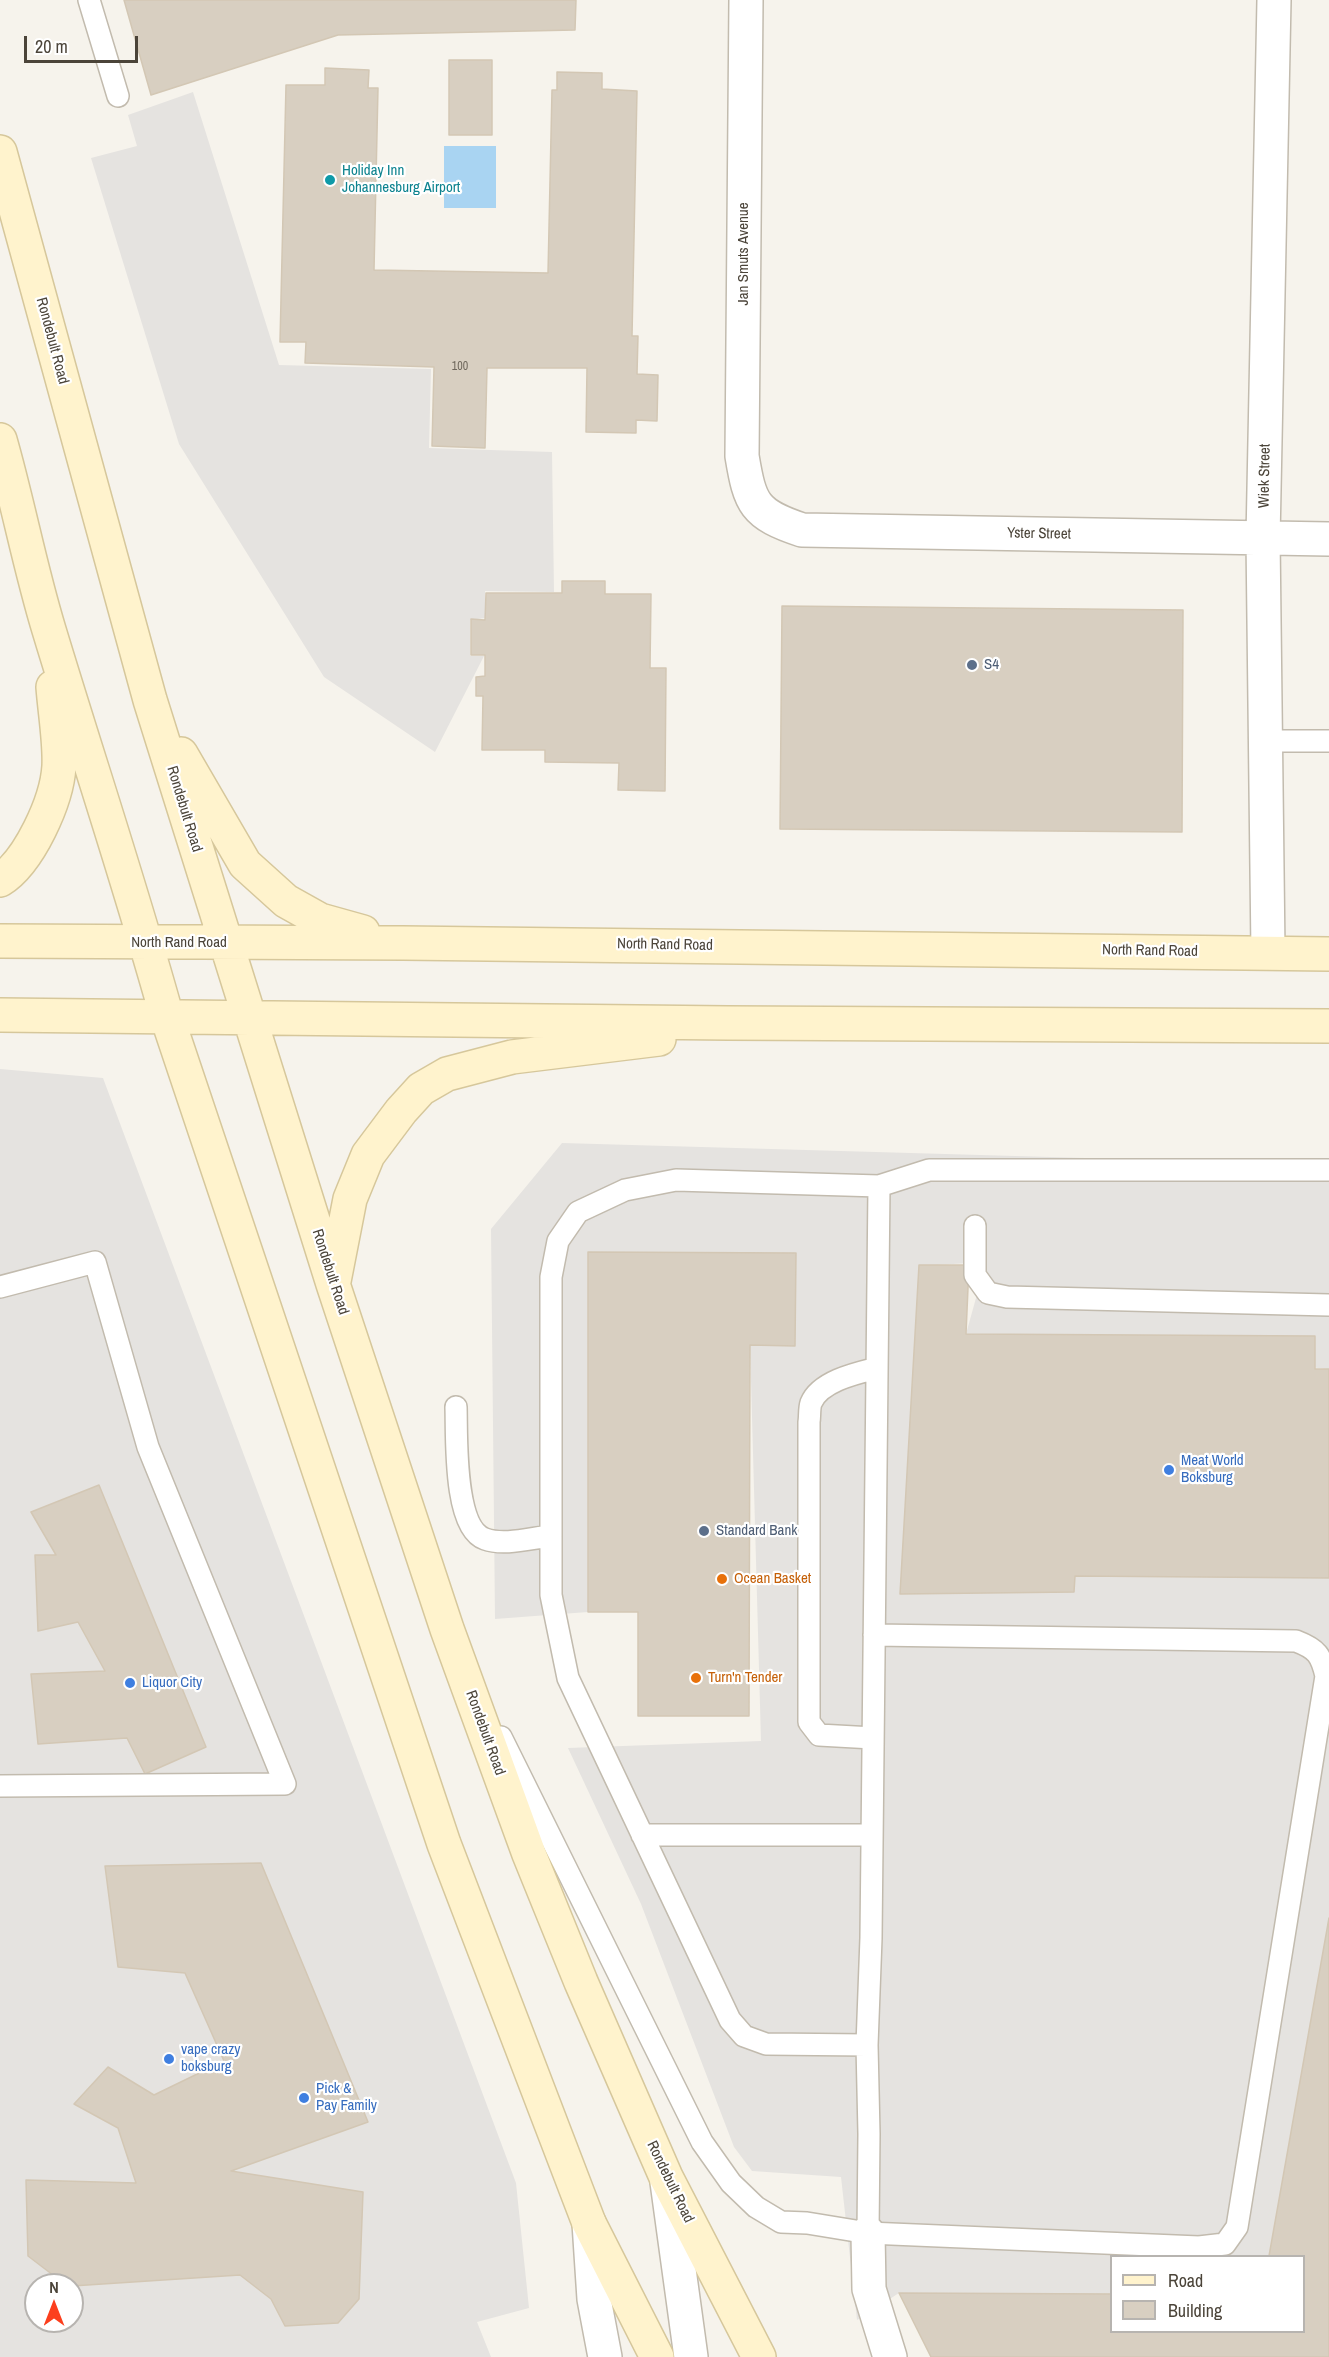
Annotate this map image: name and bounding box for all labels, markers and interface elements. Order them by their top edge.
scale bar [27,24,141,62]
text: 20 m [35,34,68,59]
place label: Holiday Inn Johannesburg Airport [342,162,460,197]
marker: Holiday Inn Johannesburg Airport [323,173,337,187]
street label: Jan Smuts Avenue [735,202,753,306]
street label: Rondebult Road [32,296,72,386]
house number: 100 [452,360,468,374]
street label: Wiek Street [1255,444,1275,508]
street label: Yster Street [1007,524,1071,544]
place label: S4 [984,656,999,674]
marker: S4 [965,658,979,672]
street label: Rondebult Road [162,764,206,854]
street label: North Rand Road [131,934,227,952]
street label: North Rand Road [617,935,713,955]
street label: North Rand Road [1102,941,1198,961]
street label: Rondebult Road [308,1227,352,1317]
place label: Meat World Boksburg [1181,1452,1244,1487]
marker: Meat World Boksburg [1162,1463,1176,1477]
place label: Standard Bank [716,1522,797,1540]
marker: Standard Bank [697,1524,711,1538]
place label: Ocean Basket [734,1570,811,1588]
marker: Ocean Basket [715,1572,729,1586]
place label: Turn'n Tender [708,1669,782,1687]
marker: Turn'n Tender [689,1671,703,1685]
place label: Liquor City [142,1674,202,1692]
marker: Liquor City [123,1676,137,1690]
street label: Rondebult Road [461,1688,509,1778]
place label: vape crazy boksburg [181,2041,240,2076]
marker: vape crazy boksburg [162,2052,176,2066]
place label: Pick & Pay Family [316,2080,377,2115]
marker: Pick & Pay Family [297,2091,311,2105]
street label: Rondebult Road [642,2138,698,2226]
legend [1110,2255,1305,2333]
text: Road [1168,2268,1203,2293]
north arrow [24,2273,84,2333]
text: N [49,2276,59,2298]
text: Building [1168,2298,1222,2323]

